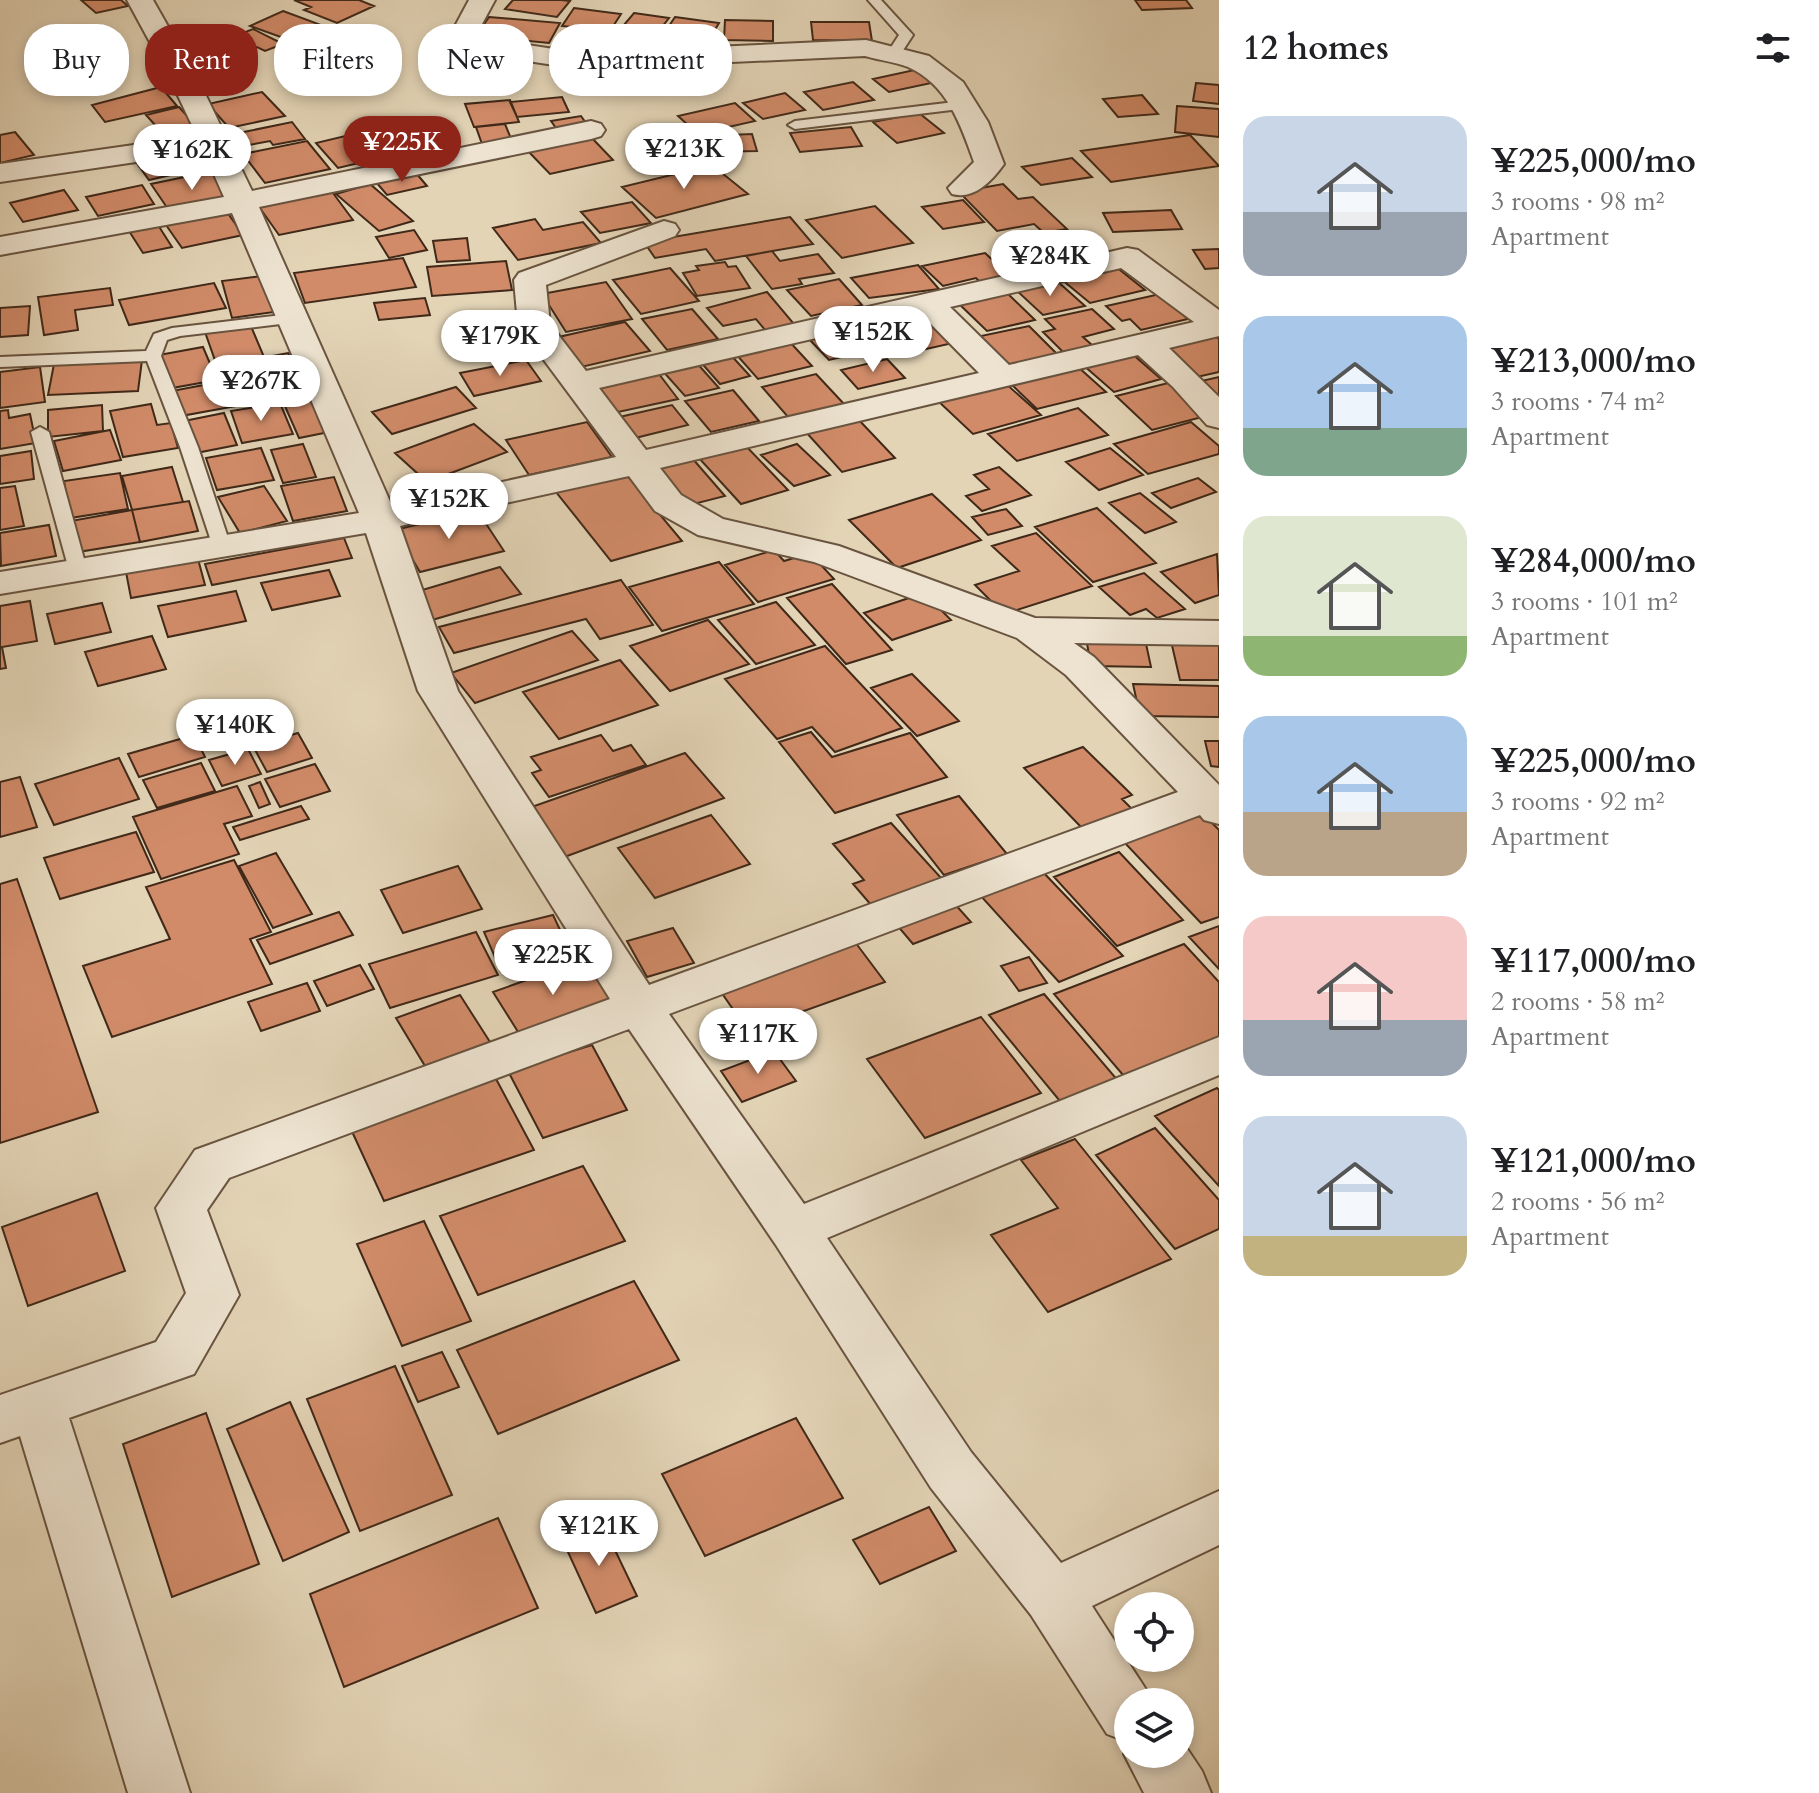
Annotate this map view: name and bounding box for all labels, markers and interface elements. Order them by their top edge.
chip: Buy [24,24,129,96]
chip: Rent [145,24,258,96]
chip: Filters [274,24,402,96]
chip: New [418,24,533,96]
chip: Apartment [549,24,732,96]
text: 12 homes [1243,25,1389,71]
icon: filters [1751,26,1795,70]
pin: ¥225K [346,116,458,184]
pin: ¥213K [628,123,740,191]
pin: ¥162K [136,124,248,192]
text: ¥225K [361,124,443,159]
text: ¥213K [643,131,725,166]
text: ¥162K [151,132,233,167]
text: ¥225,000/mo [1491,138,1696,184]
icon: home [1307,148,1403,244]
text: 3 rooms · 98 m² [1491,184,1664,219]
text: Apartment [1491,219,1609,254]
pin: ¥284K [994,230,1106,298]
text: ¥284K [1009,238,1091,273]
pin: ¥152K [817,306,929,374]
pin: ¥179K [444,310,556,378]
text: ¥152K [832,314,914,349]
text: ¥179K [459,318,541,353]
text: ¥213,000/mo [1491,338,1696,384]
icon: home [1307,348,1403,444]
pin: ¥267K [205,355,317,423]
text: ¥267K [220,363,302,398]
text: 3 rooms · 74 m² [1491,384,1664,419]
text: Apartment [1491,419,1609,454]
pin: ¥152K [393,473,505,541]
text: ¥152K [408,481,490,516]
text: ¥284,000/mo [1491,538,1696,584]
icon: home [1307,548,1403,644]
text: 3 rooms · 101 m² [1491,584,1678,619]
text: Apartment [1491,619,1609,654]
pin: ¥140K [179,699,291,767]
text: ¥140K [194,707,276,742]
text: ¥225,000/mo [1491,738,1696,784]
icon: home [1307,748,1403,844]
text: 3 rooms · 92 m² [1491,784,1664,819]
text: Apartment [1491,819,1609,854]
pin: ¥225K [497,929,609,997]
text: ¥225K [512,937,594,972]
text: ¥117,000/mo [1491,938,1696,984]
icon: home [1307,948,1403,1044]
text: 2 rooms · 58 m² [1491,984,1664,1019]
pin: ¥117K [702,1008,814,1076]
text: ¥117K [717,1016,799,1051]
text: Apartment [1491,1019,1609,1054]
text: ¥121,000/mo [1491,1138,1696,1184]
icon: home [1307,1148,1403,1244]
text: 2 rooms · 56 m² [1491,1184,1664,1219]
text: Apartment [1491,1219,1609,1254]
pin: ¥121K [543,1500,655,1568]
text: ¥121K [558,1508,640,1543]
map controls [1114,1592,1194,1768]
button: locate [1114,1592,1194,1672]
button: layers [1114,1688,1194,1768]

